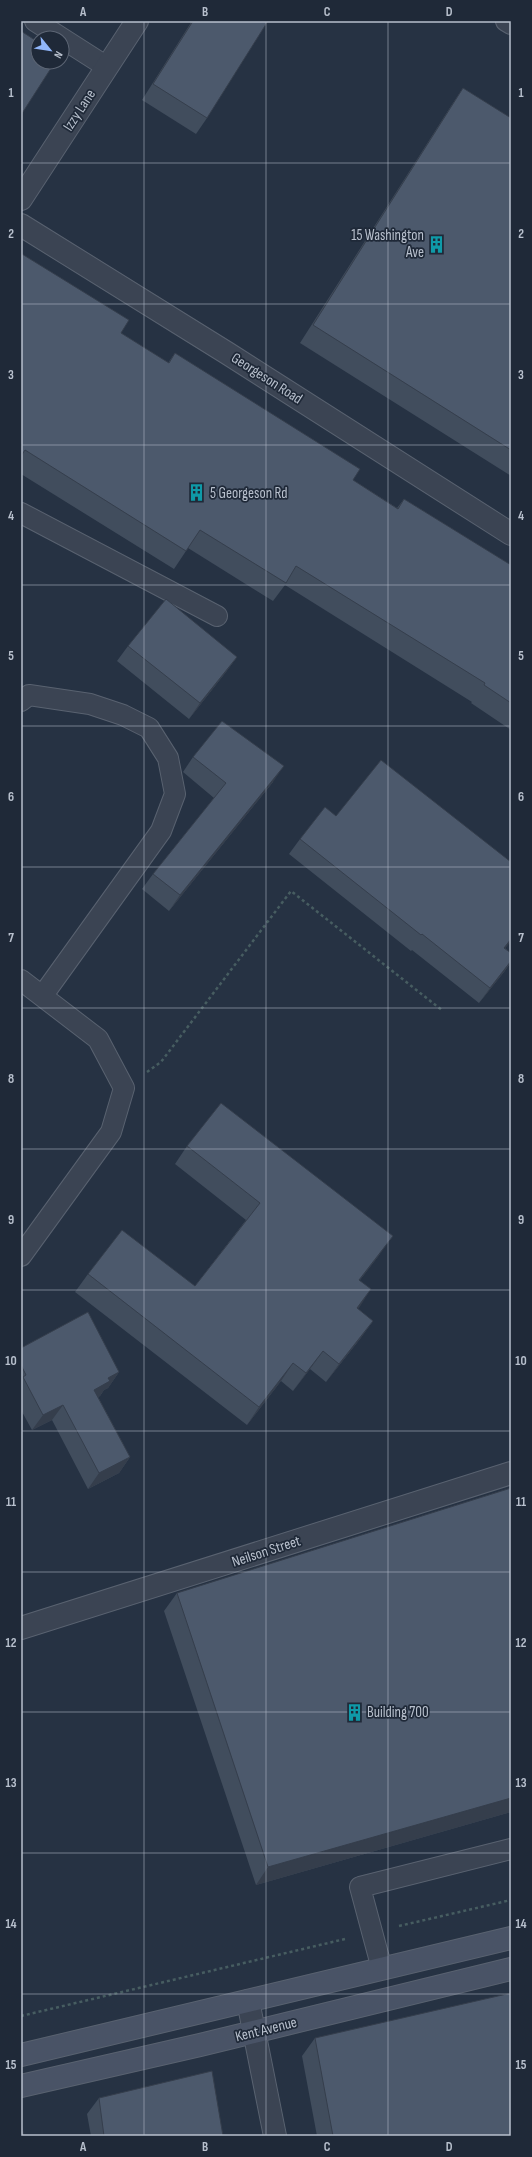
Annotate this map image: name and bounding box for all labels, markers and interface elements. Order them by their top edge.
text: A [79,4,87,20]
text: B [202,4,208,20]
text: C [324,4,331,20]
text: D [446,4,453,20]
north arrow [30,30,70,70]
text: N [51,49,65,61]
text: 1 [8,85,14,101]
text: 1 [518,85,524,101]
street label: Izzy Lane [59,86,100,135]
text: 2 [8,226,14,242]
place label: 15 Washington Ave [351,226,424,262]
text: 2 [518,226,524,242]
building icon: 15 Washington Ave [427,234,447,254]
street label: Georgeson Road [228,348,306,408]
text: 3 [8,367,14,383]
text: 3 [518,367,524,383]
building icon: 5 Georgeson Rd [187,483,207,503]
place label: 5 Georgeson Rd [210,484,287,503]
text: 4 [8,508,14,524]
text: 4 [518,508,524,524]
text: 5 [8,648,14,664]
text: 5 [518,648,524,664]
text: 6 [8,789,14,805]
text: 6 [518,789,524,805]
text: 7 [8,930,14,946]
text: 7 [518,930,524,946]
text: 8 [8,1071,14,1087]
text: 8 [518,1071,524,1087]
text: 9 [8,1212,14,1228]
text: 9 [518,1212,524,1228]
text: 10 [5,1353,17,1369]
text: 10 [515,1353,527,1369]
text: 11 [6,1494,16,1510]
text: 11 [516,1494,526,1510]
street label: Neilson Street [229,1531,303,1572]
text: 12 [6,1635,17,1651]
text: 12 [516,1635,527,1651]
building icon: Building 700 [344,1702,364,1722]
place label: Building 700 [367,1703,429,1722]
text: 13 [6,1775,17,1791]
text: 13 [516,1775,527,1791]
text: 14 [5,1916,17,1932]
text: 14 [515,1916,527,1932]
street label: Kent Avenue [233,2013,299,2046]
text: 15 [6,2057,17,2073]
text: 15 [516,2057,527,2073]
text: A [79,2139,87,2155]
text: B [202,2139,208,2155]
text: C [324,2139,331,2155]
text: D [446,2139,453,2155]

